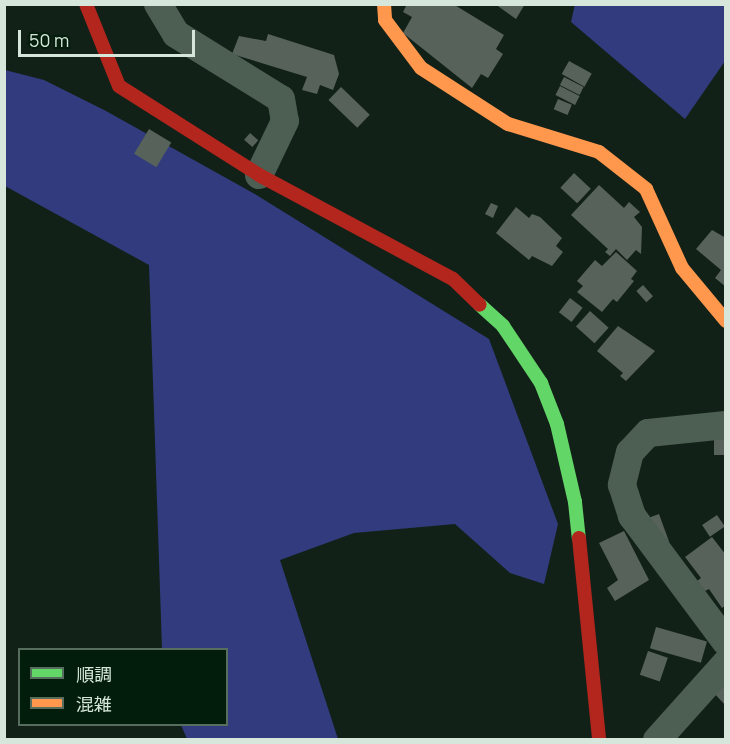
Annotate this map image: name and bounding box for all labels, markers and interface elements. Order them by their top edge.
scale bar [21,18,198,56]
text: 50 m [29,28,69,52]
legend [18,648,228,726]
text: 順調 [76,662,112,686]
text: 混雑 [76,692,112,716]

